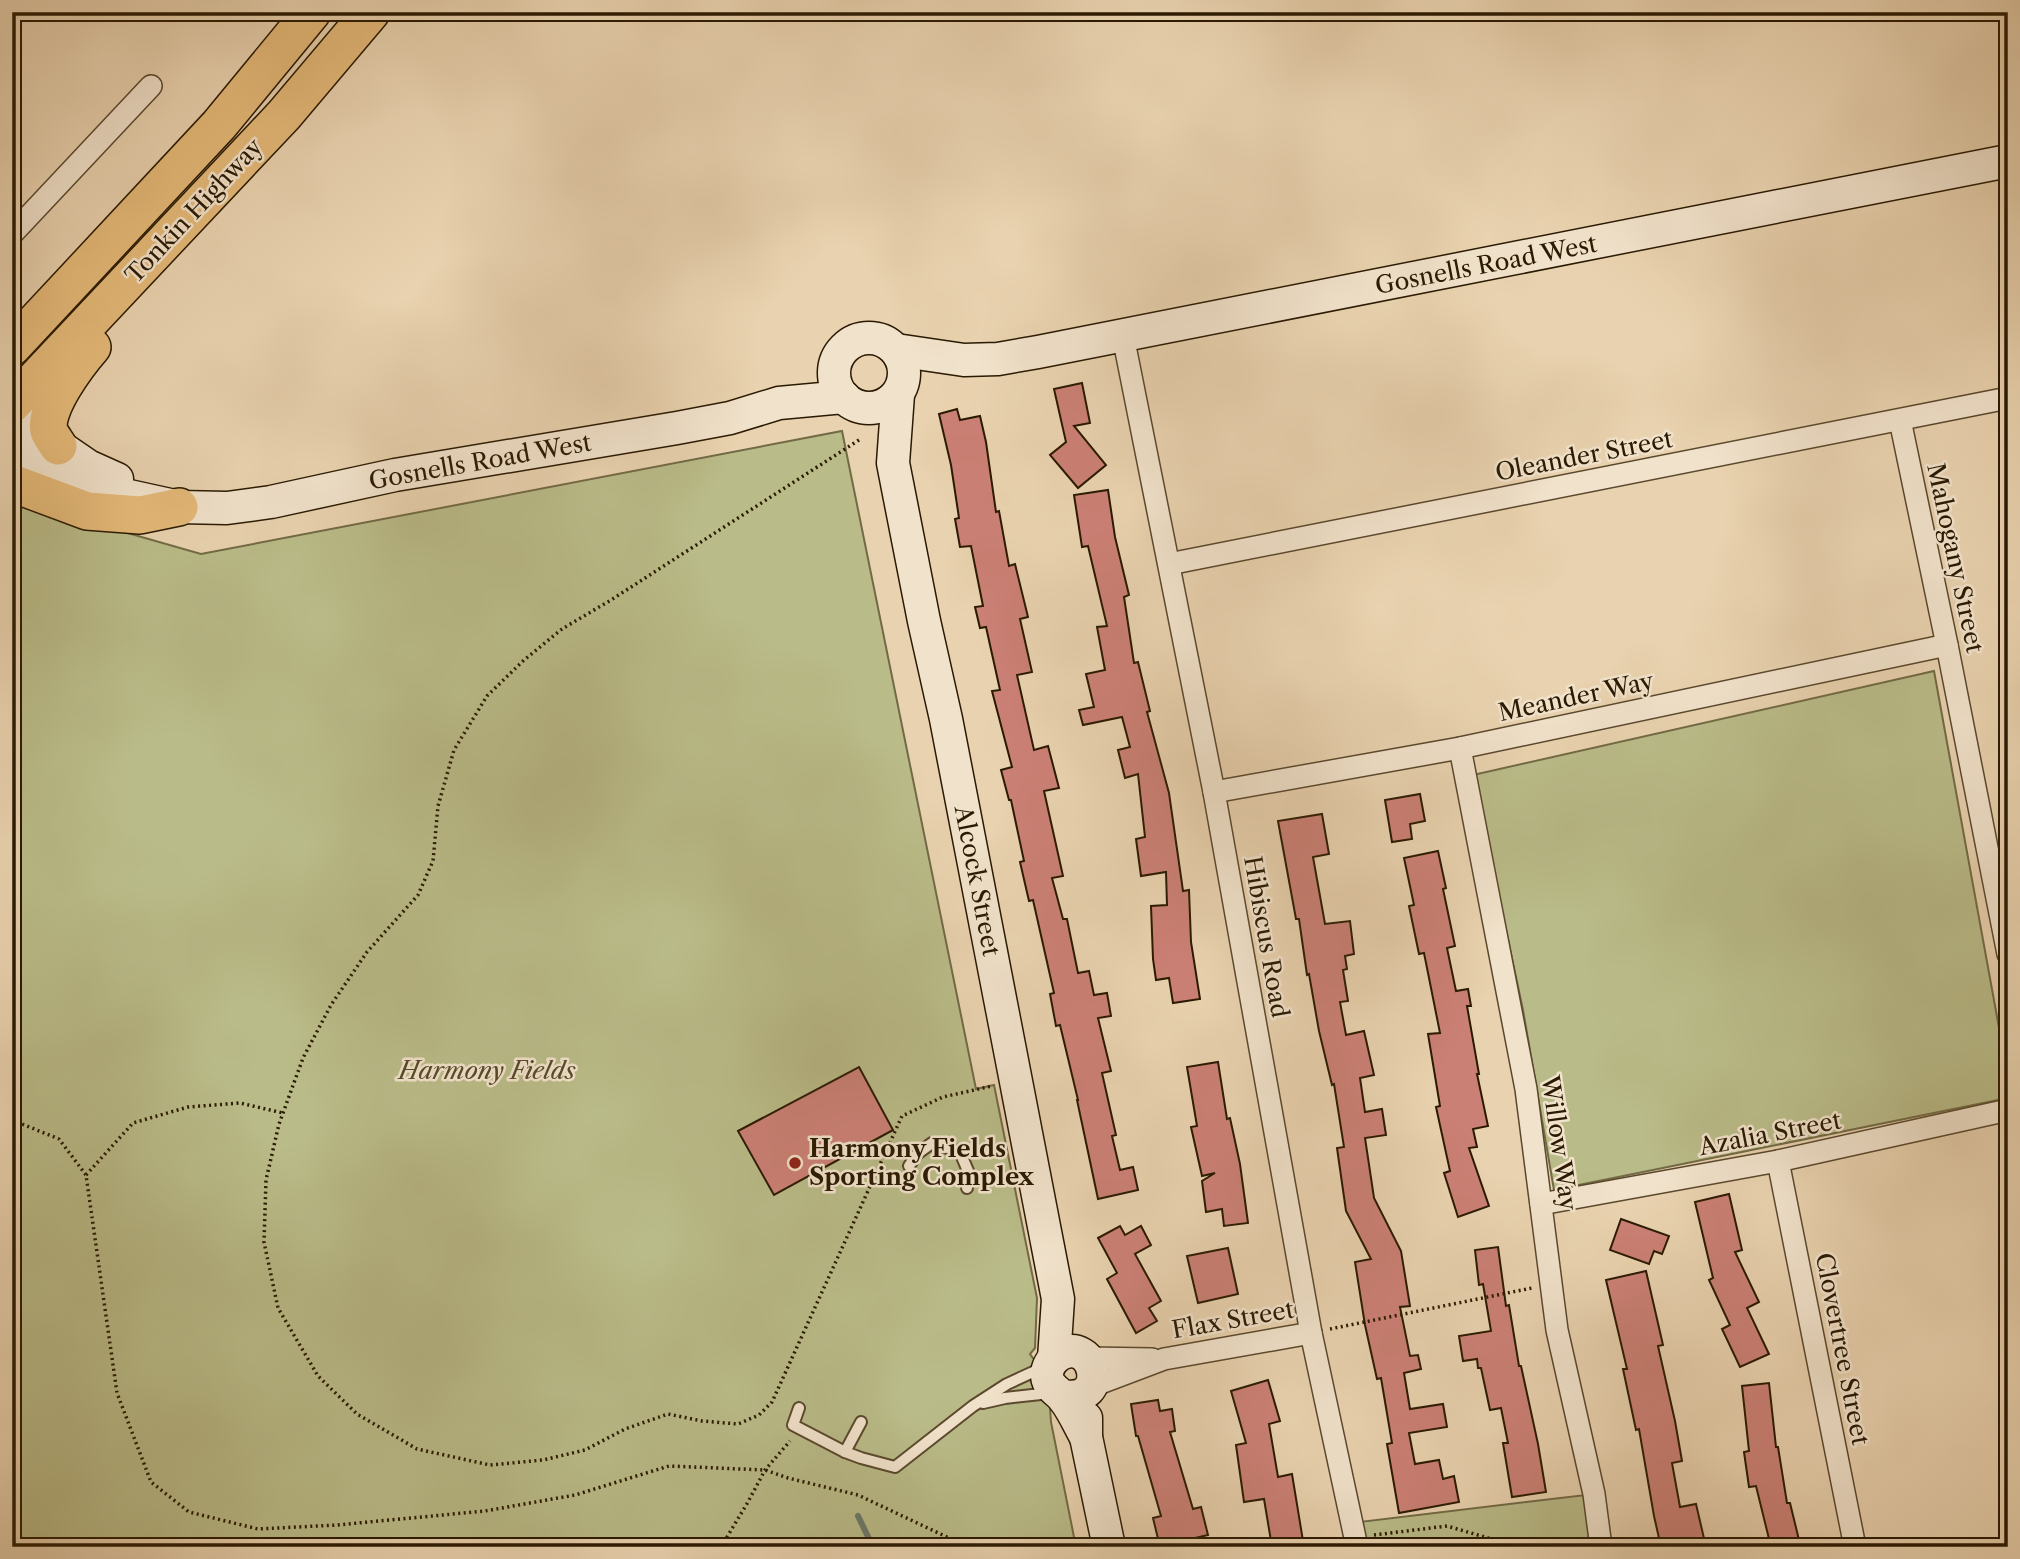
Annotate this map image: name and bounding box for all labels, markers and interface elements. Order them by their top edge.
street label: Tonkin Highway [119,132,269,289]
street label: Gosnells Road West [1373,229,1600,300]
street label: Oleander Street [1493,424,1676,487]
street label: Gosnells Road West [366,428,594,495]
street label: Mahogany Street [1921,460,1990,656]
street label: Meander Way [1496,666,1657,727]
street label: Alcock Street [949,802,1006,959]
street label: Hibiscus Road [1238,854,1295,1020]
park label: Harmony Fields [396,1056,576,1085]
street label: Willow Way [1536,1073,1583,1213]
street label: Azalia Street [1695,1105,1844,1162]
place label: Harmony Fields Sporting Complex [809,1134,1034,1191]
marker: Harmony Fields Sporting Complex [787,1155,803,1171]
street label: Clovertree Street [1810,1250,1875,1448]
street label: Flax Street [1170,1294,1297,1345]

